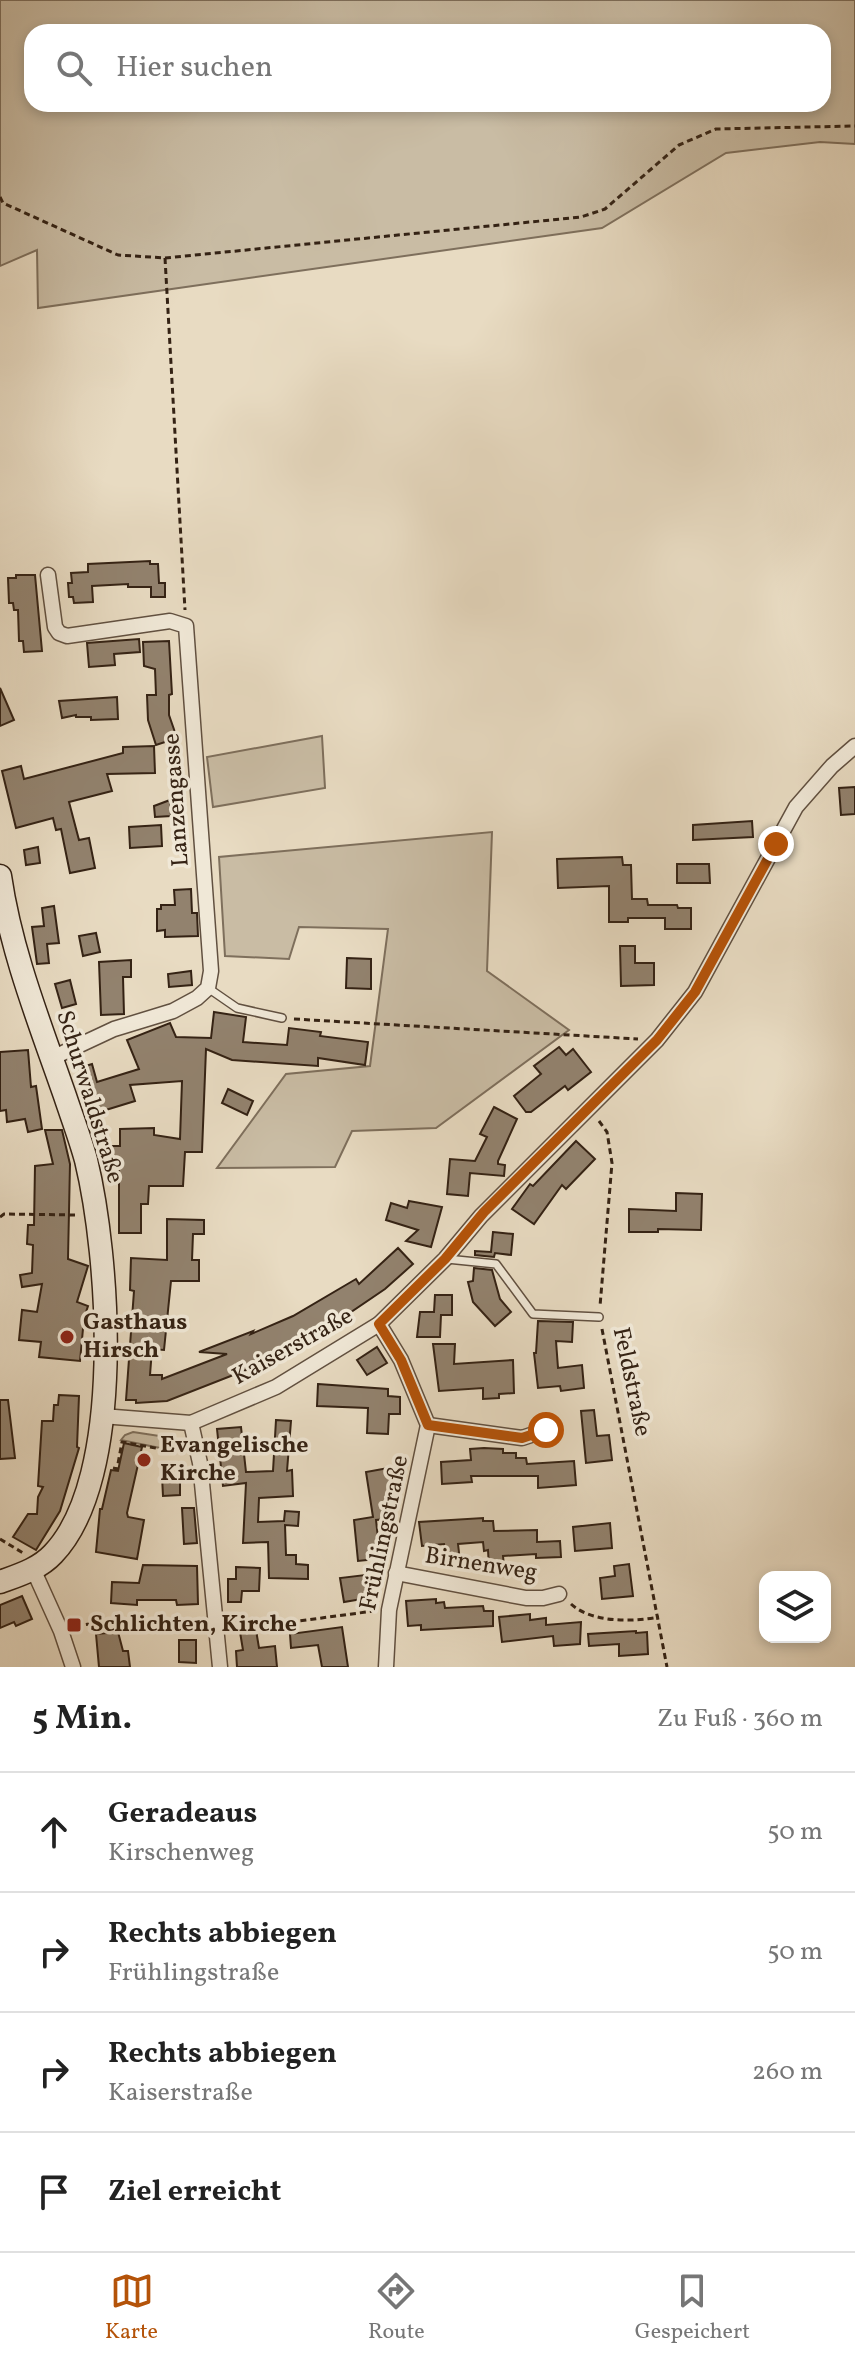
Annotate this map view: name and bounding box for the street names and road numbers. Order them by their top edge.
street label: Lanzengasse [155,732,199,868]
street label: Schurwaldstraße [47,1006,131,1188]
street label: Kaiserstraße [226,1300,360,1394]
street label: Feldstraße [603,1324,659,1440]
street label: Frühlingstraße [352,1452,418,1614]
street label: Birnenweg [422,1539,540,1591]

